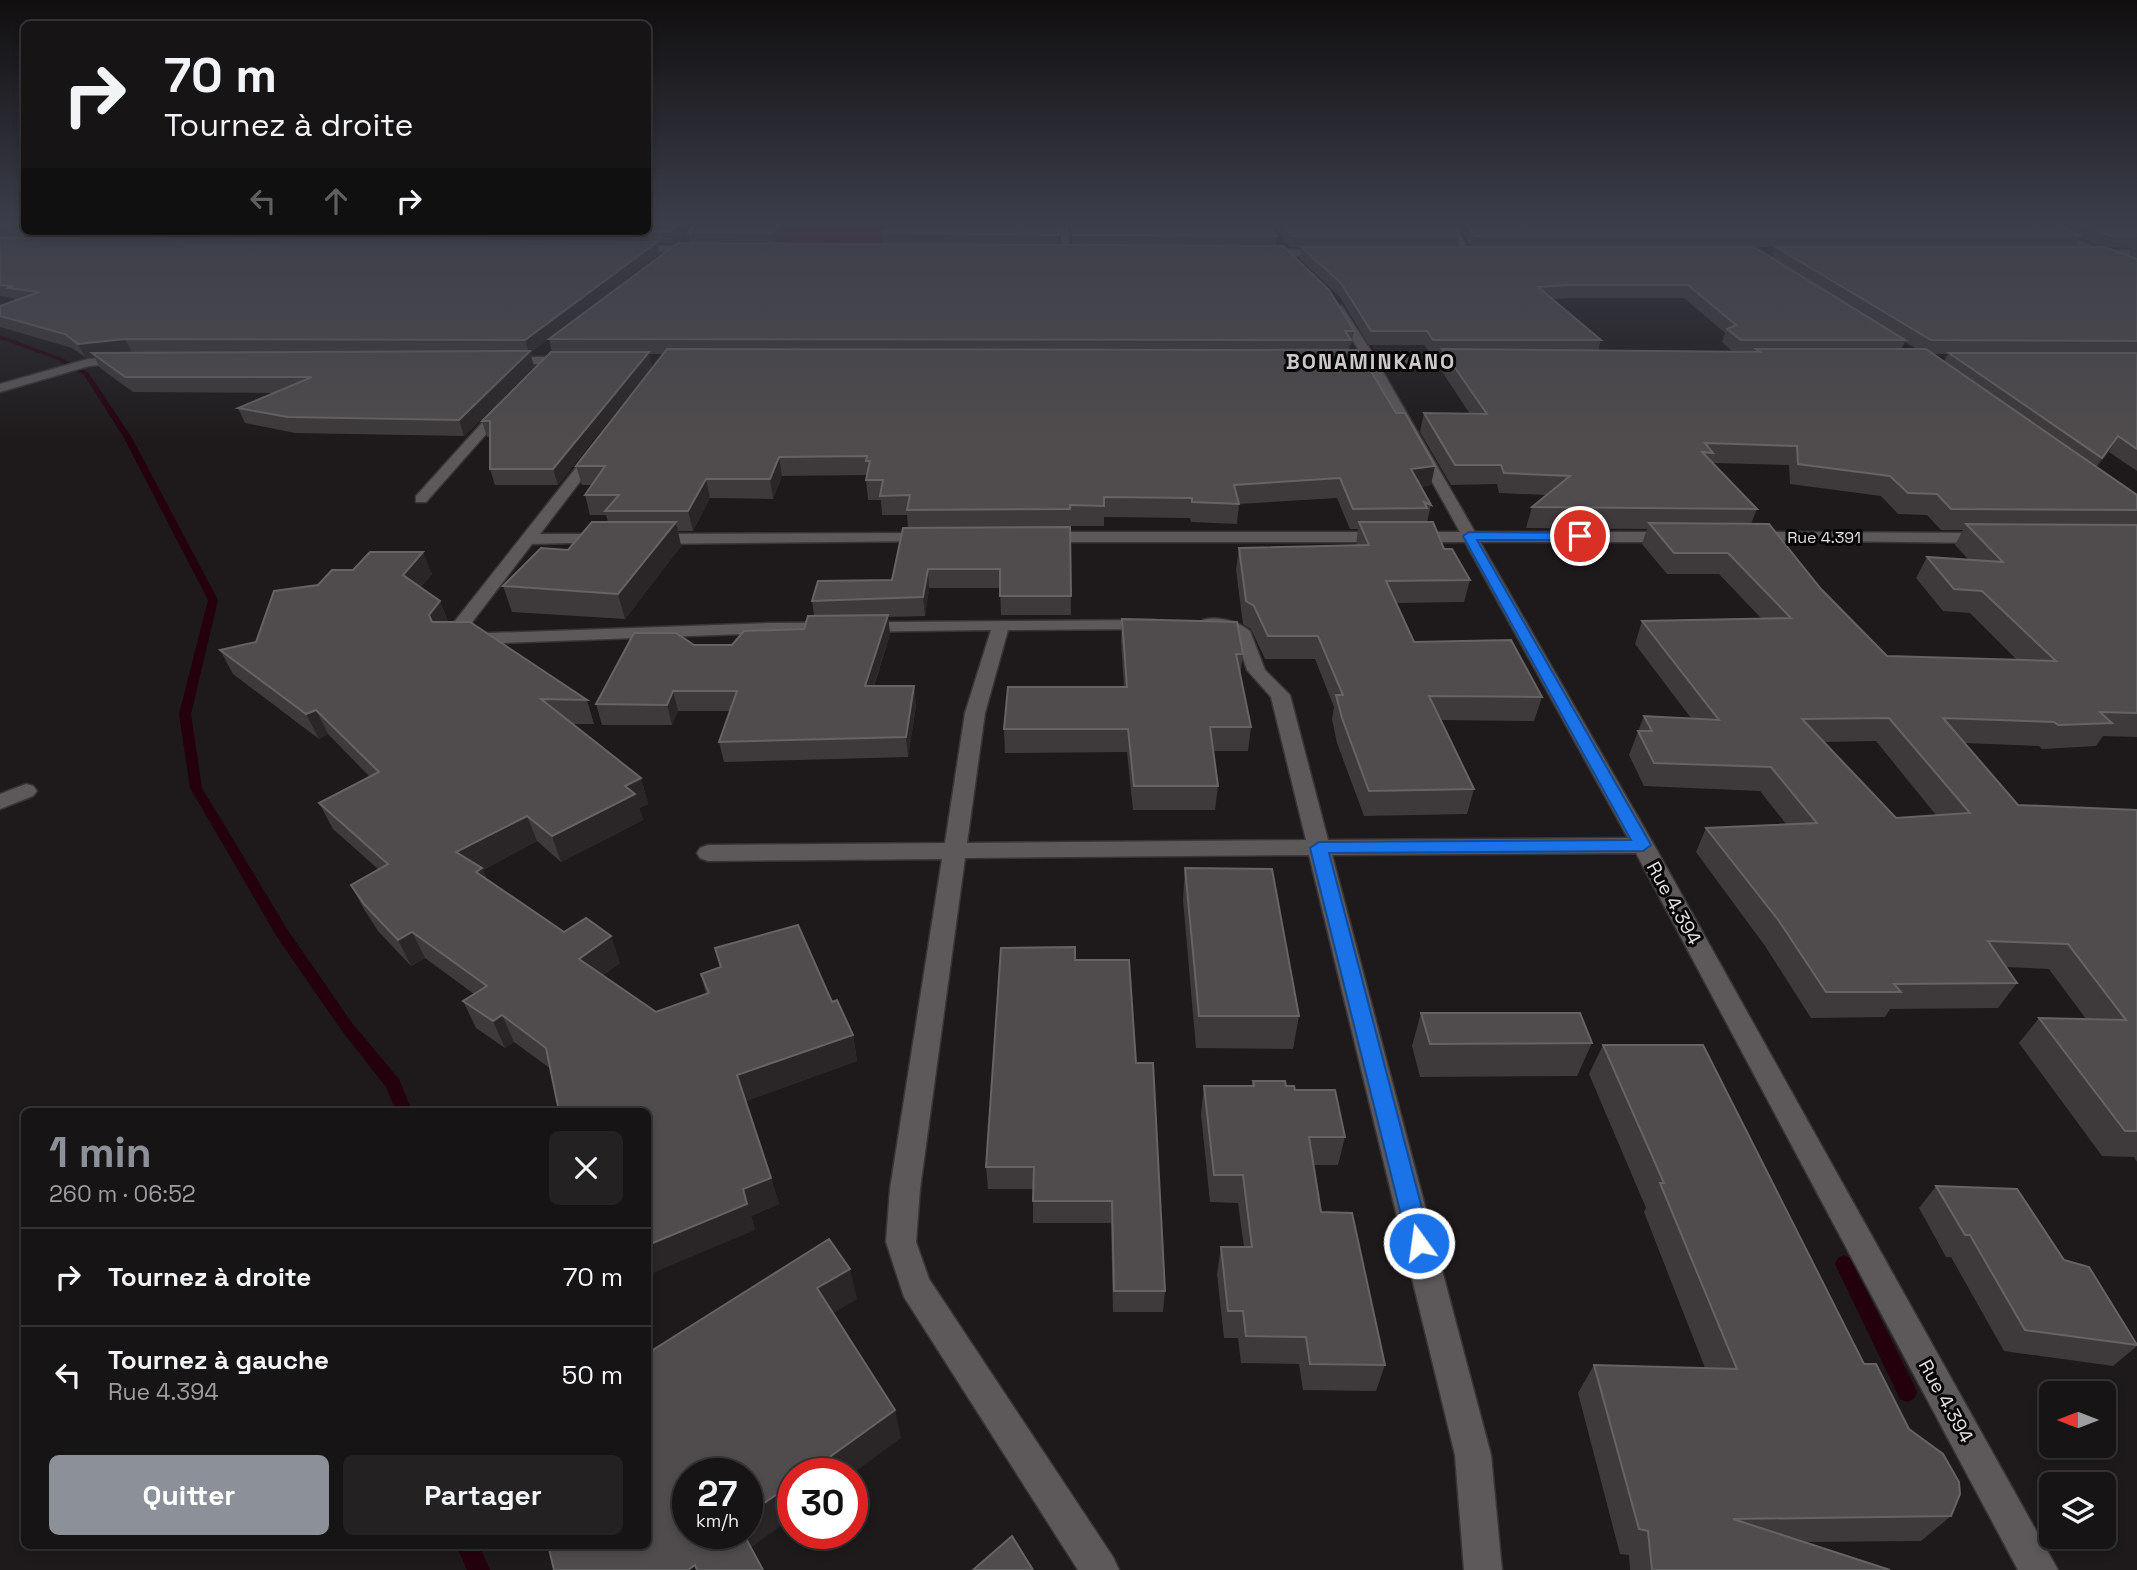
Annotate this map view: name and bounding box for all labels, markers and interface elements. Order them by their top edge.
text: 70 m [164,44,277,106]
icon: right [49,49,140,140]
text: Tournez à droite [164,105,413,145]
icon: left [244,182,282,220]
icon: ahead [317,182,355,220]
icon: right [390,182,428,220]
district label: BONAMINKANO [1286,348,1456,375]
pin [1550,506,1610,566]
icon: arrive [1561,517,1599,555]
street label: Rue 4.391 [1787,527,1861,548]
street label: Rue 4.394 [1641,857,1707,949]
text: 1 min [49,1126,152,1179]
button: close [549,1131,623,1205]
text: 260 m · 06:52 [49,1179,196,1209]
position arrow [1382,1206,1456,1280]
icon: right [49,1258,87,1296]
text: Tournez à droite [108,1260,311,1294]
text: 70 m [563,1260,623,1294]
text: Tournez à gauche [108,1343,329,1377]
street label: Rue 4.394 [1913,1355,1979,1447]
icon: left [49,1356,87,1394]
text: 50 m [562,1358,623,1392]
text: Rue 4.394 [108,1377,219,1407]
north arrow [2039,1381,2116,1458]
map controls [2039,1381,2116,1549]
button: Quitter [49,1455,329,1535]
button: Partager [343,1455,623,1535]
speed limit sign: 30 [777,1458,868,1549]
text: 27 [698,1472,737,1516]
button: layers [2039,1472,2116,1549]
text: km/h [696,1509,739,1532]

